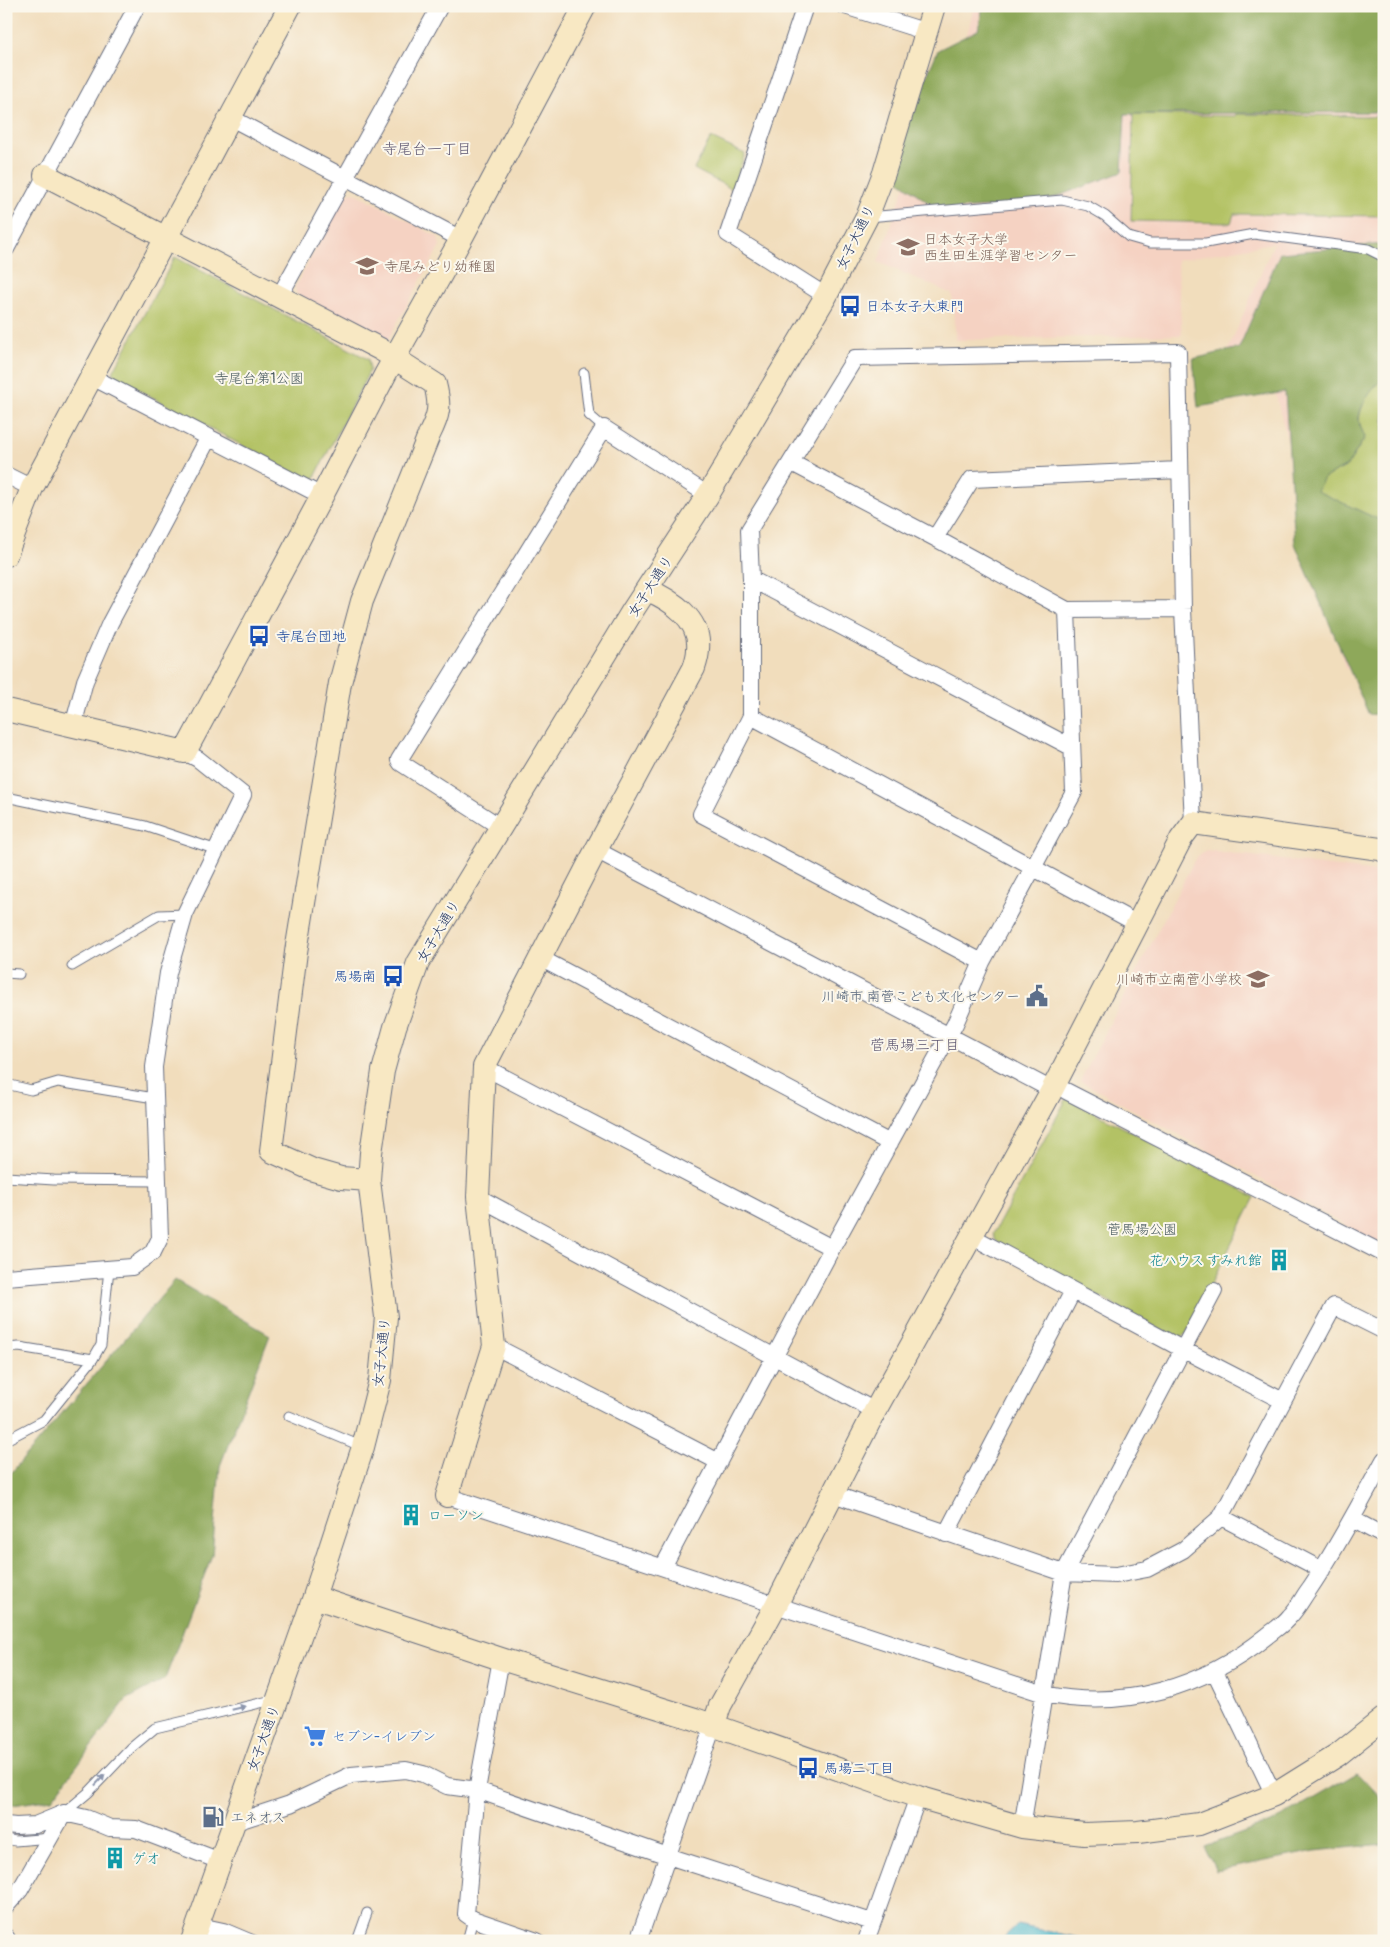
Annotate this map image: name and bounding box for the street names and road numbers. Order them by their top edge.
street label: 女子大通り [832,202,878,272]
street label: 女子大通り [624,552,677,620]
street label: 女子大通り [413,897,464,966]
street label: 女子大通り [369,1316,394,1388]
street label: 女子大通り [244,1702,283,1774]

